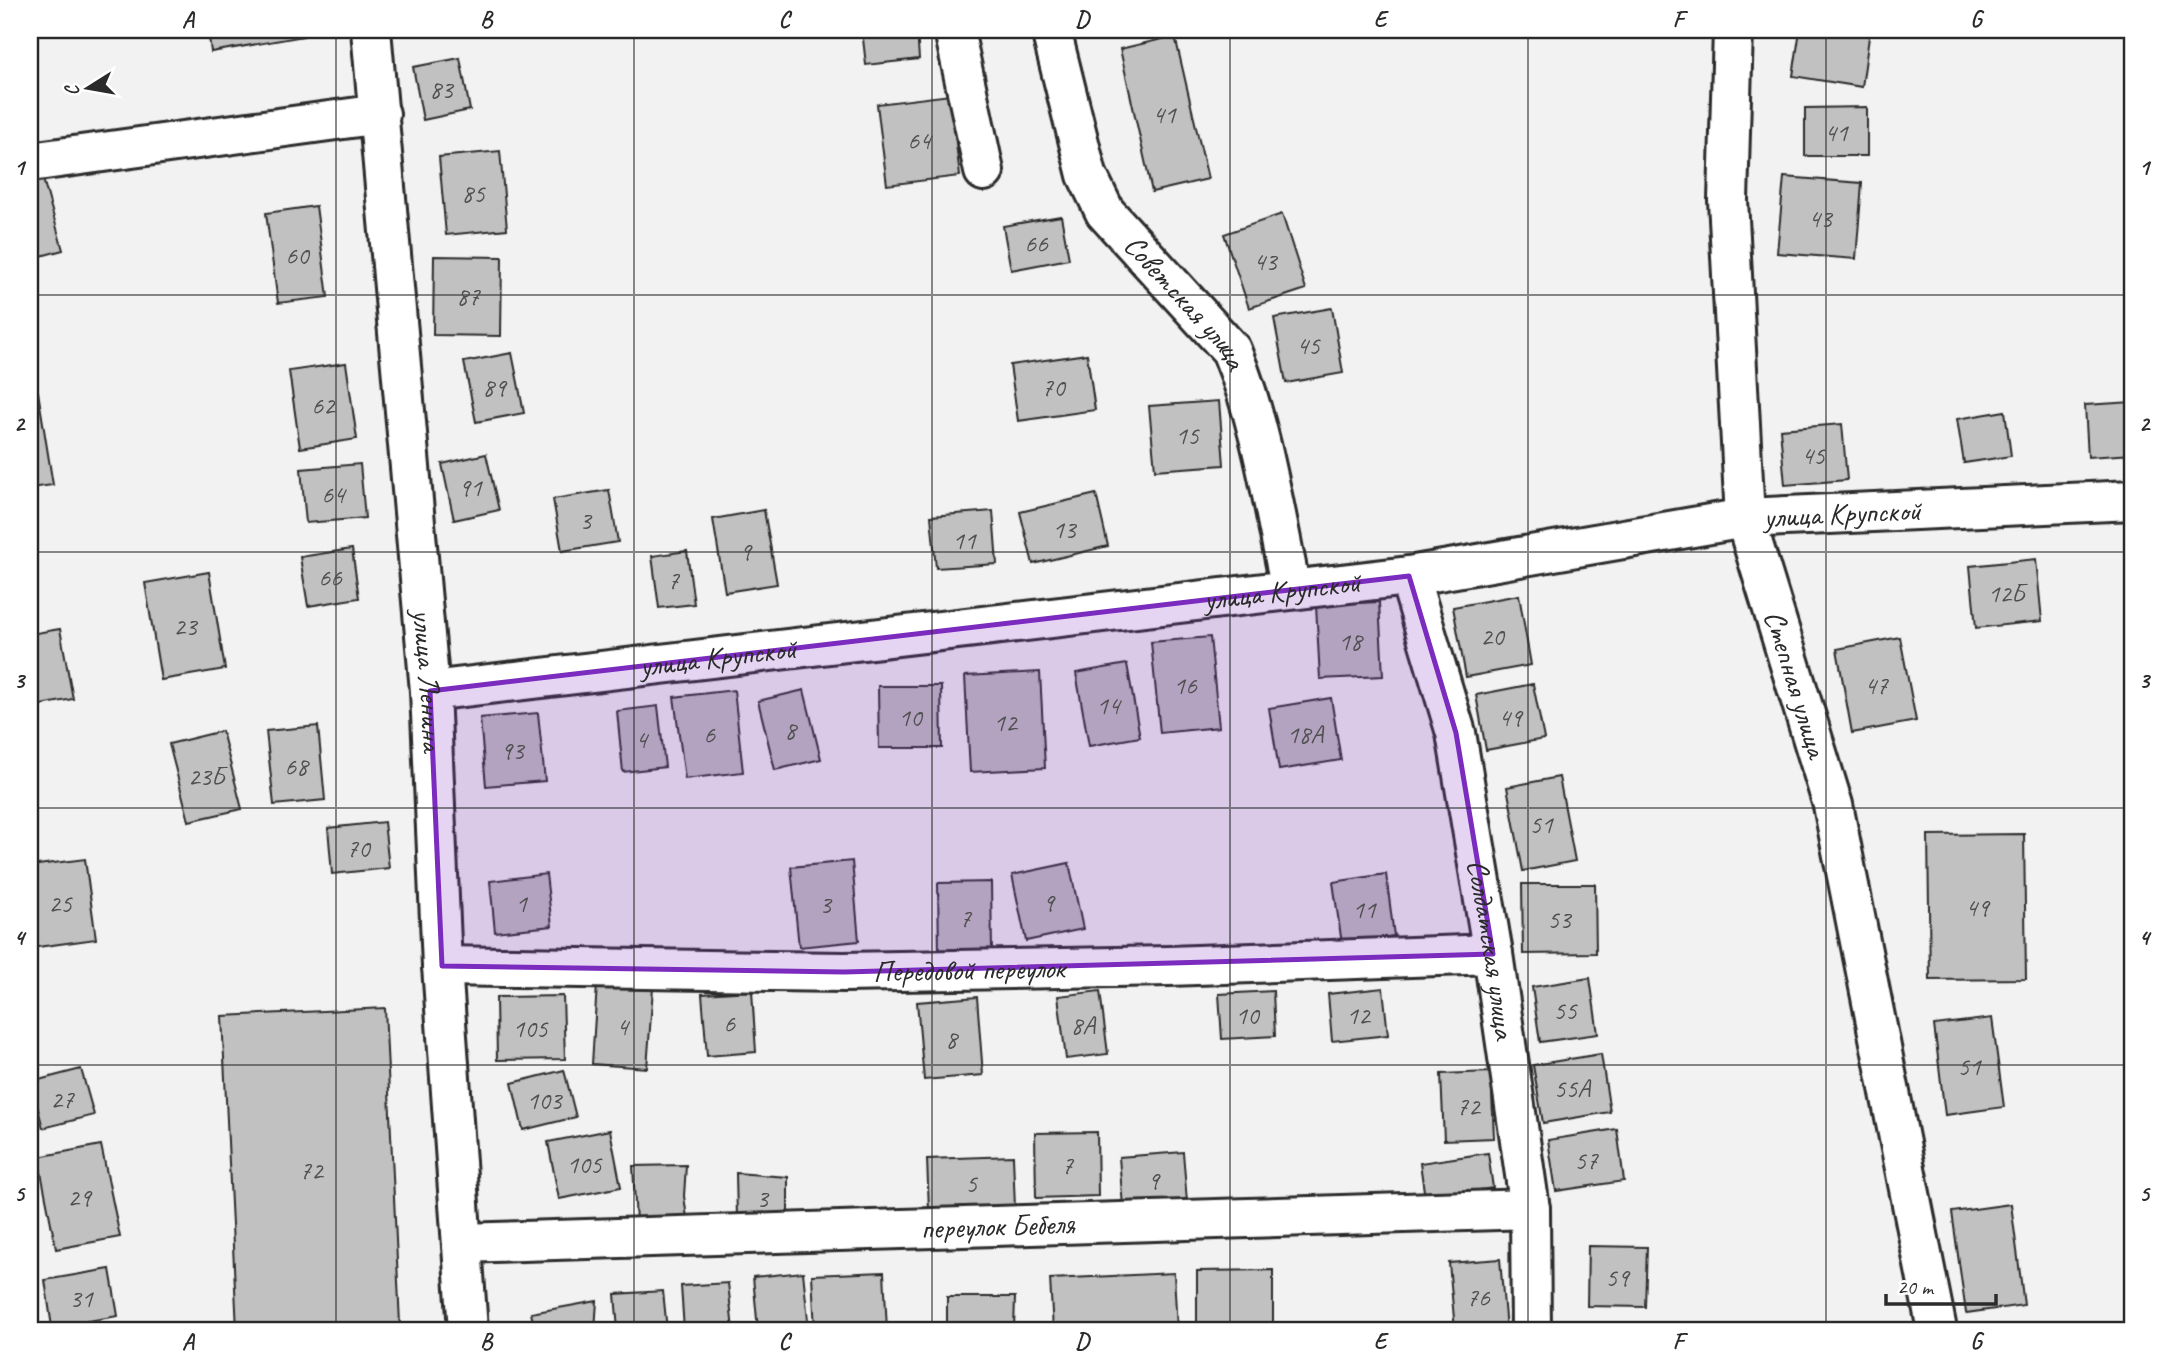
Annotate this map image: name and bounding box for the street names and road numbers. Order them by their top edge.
street label: Советская улица [1116,226,1256,376]
street label: улица Крупской [1761,491,1923,536]
street label: улица Крупской [1200,563,1364,619]
street label: улица Ленина [404,606,452,755]
street label: Степная улица [1755,606,1837,764]
street label: улица Крупской [636,629,800,685]
street label: Солдатская улица [1458,857,1524,1043]
street label: Передовой переулок [873,949,1068,990]
street label: переулок Бебеля [920,1204,1076,1247]

